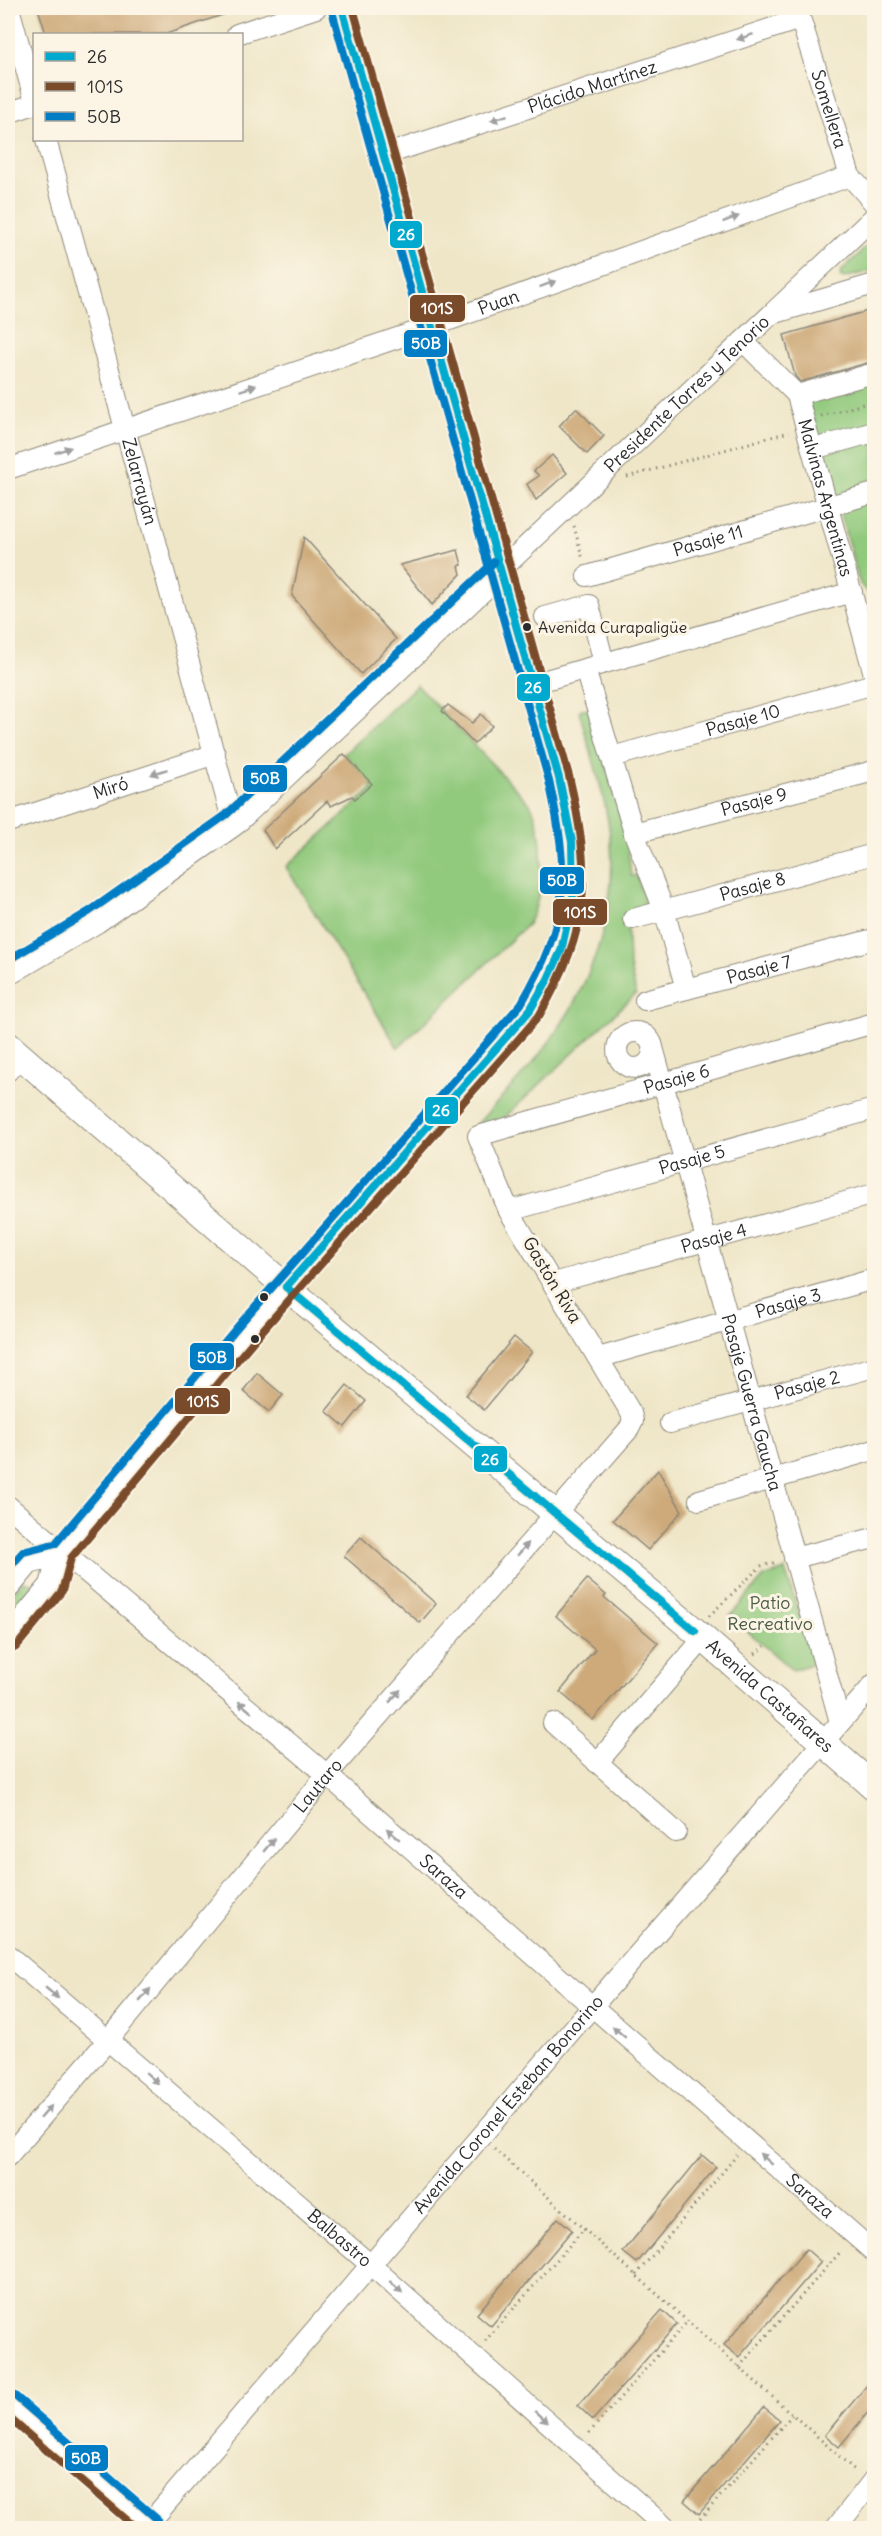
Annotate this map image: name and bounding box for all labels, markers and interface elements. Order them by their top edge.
legend [33,33,243,141]
one-way arrow [736,33,754,43]
text: 26 [87,45,107,68]
street label: Plácido Martínez [525,55,660,118]
street label: Somellera [806,67,853,151]
text: 101S [87,75,123,98]
text: 50B [87,105,121,128]
one-way arrow [490,113,508,123]
one-way arrow [722,213,740,223]
line badge: 26 [389,220,423,249]
text: 26 [397,224,415,244]
one-way arrow [539,279,557,289]
street label: Puan [475,284,522,320]
line badge: 101S [409,294,466,323]
text: 101S [421,298,453,318]
street label: Presidente Torres y Tenorio [599,310,774,477]
line badge: 50B [403,329,448,358]
text: 50B [411,333,442,353]
one-way arrow [239,383,257,392]
street label: Malvinas Argentinas [793,416,859,579]
street label: Zelarrayán [117,435,163,527]
one-way arrow [54,445,72,454]
street label: Pasaje 11 [670,520,745,561]
place label: Avenida Curapaligüe [538,617,687,637]
marker: Avenida Curapaligüe [521,621,533,633]
line badge: 26 [516,673,551,702]
text: 26 [524,677,542,697]
street label: Pasaje 10 [703,699,783,741]
line badge: 50B [242,764,288,793]
one-way arrow [150,768,168,777]
text: 50B [250,768,281,788]
street label: Miró [90,771,131,804]
street label: Pasaje 9 [718,782,790,821]
line badge: 50B [539,866,585,895]
street label: Pasaje 8 [717,866,788,906]
text: 50B [547,870,578,890]
line badge: 101S [552,898,608,926]
text: 101S [564,902,596,922]
street label: Pasaje 7 [724,949,794,989]
street label: Pasaje 6 [641,1059,712,1099]
line badge: 26 [424,1096,459,1125]
text: 26 [432,1100,450,1120]
street label: Pasaje 5 [656,1139,727,1180]
street label: Pasaje 4 [678,1218,749,1258]
street label: Gastón Riva [518,1232,587,1327]
street label: Pasaje 3 [753,1283,824,1323]
unlabelled marker [258,1291,270,1303]
street label: Pasaje Guerra Gaucha [716,1311,787,1494]
unlabelled marker [249,1333,261,1345]
line badge: 50B [189,1342,235,1371]
text: 50B [197,1347,228,1367]
street label: Pasaje 2 [771,1365,842,1405]
line badge: 101S [174,1387,231,1415]
text: 101S [187,1391,219,1411]
line badge: 26 [473,1445,508,1473]
text: 26 [481,1449,499,1469]
one-way arrow [517,1541,530,1557]
park label: Patio Recreativo [727,1591,813,1635]
street label: Avenida Castañares [702,1634,838,1757]
one-way arrow [389,1688,402,1704]
one-way arrow [238,1701,253,1714]
street label: Lautaro [288,1753,347,1817]
one-way arrow [386,1828,401,1841]
one-way arrow [263,1837,276,1853]
street label: Saraza [415,1849,473,1904]
one-way arrow [44,1986,59,1999]
one-way arrow [138,1988,151,2003]
street label: Avenida Coronel Esteban Bonorino [408,1990,608,2218]
one-way arrow [612,2026,627,2039]
one-way arrow [144,2071,159,2084]
one-way arrow [39,2105,52,2120]
one-way arrow [759,2153,774,2166]
street label: Saraza [781,2168,839,2223]
street label: Balbastro [303,2204,377,2272]
one-way arrow [388,2280,403,2293]
one-way arrow [533,2410,548,2423]
line badge: 50B [64,2444,109,2472]
text: 50B [71,2448,102,2468]

